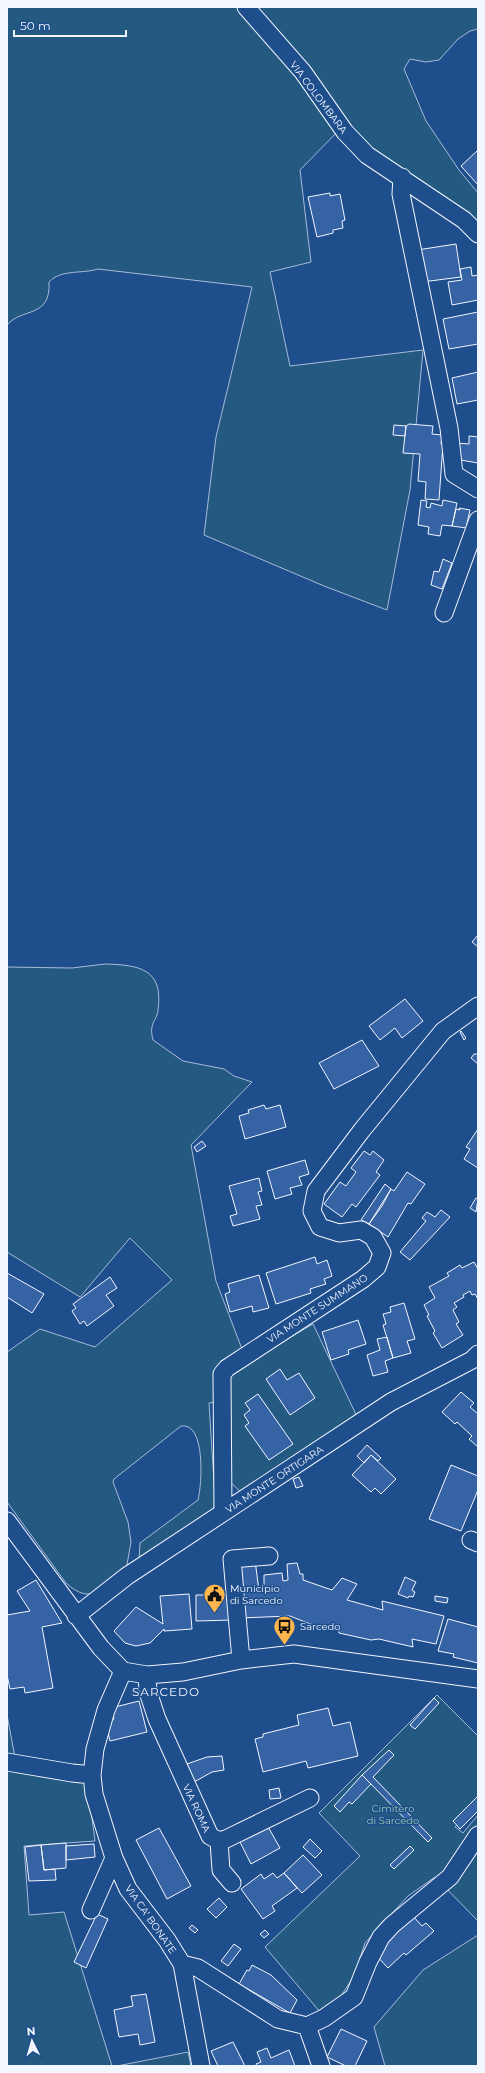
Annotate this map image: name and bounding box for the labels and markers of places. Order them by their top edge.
public building icon: Municipio di Sarcedo [201,1581,227,1614]
place label: Municipio di Sarcedo [230,1582,283,1607]
bus stop icon: Sarcedo [272,1613,298,1646]
place label: Sarcedo [300,1620,341,1633]

